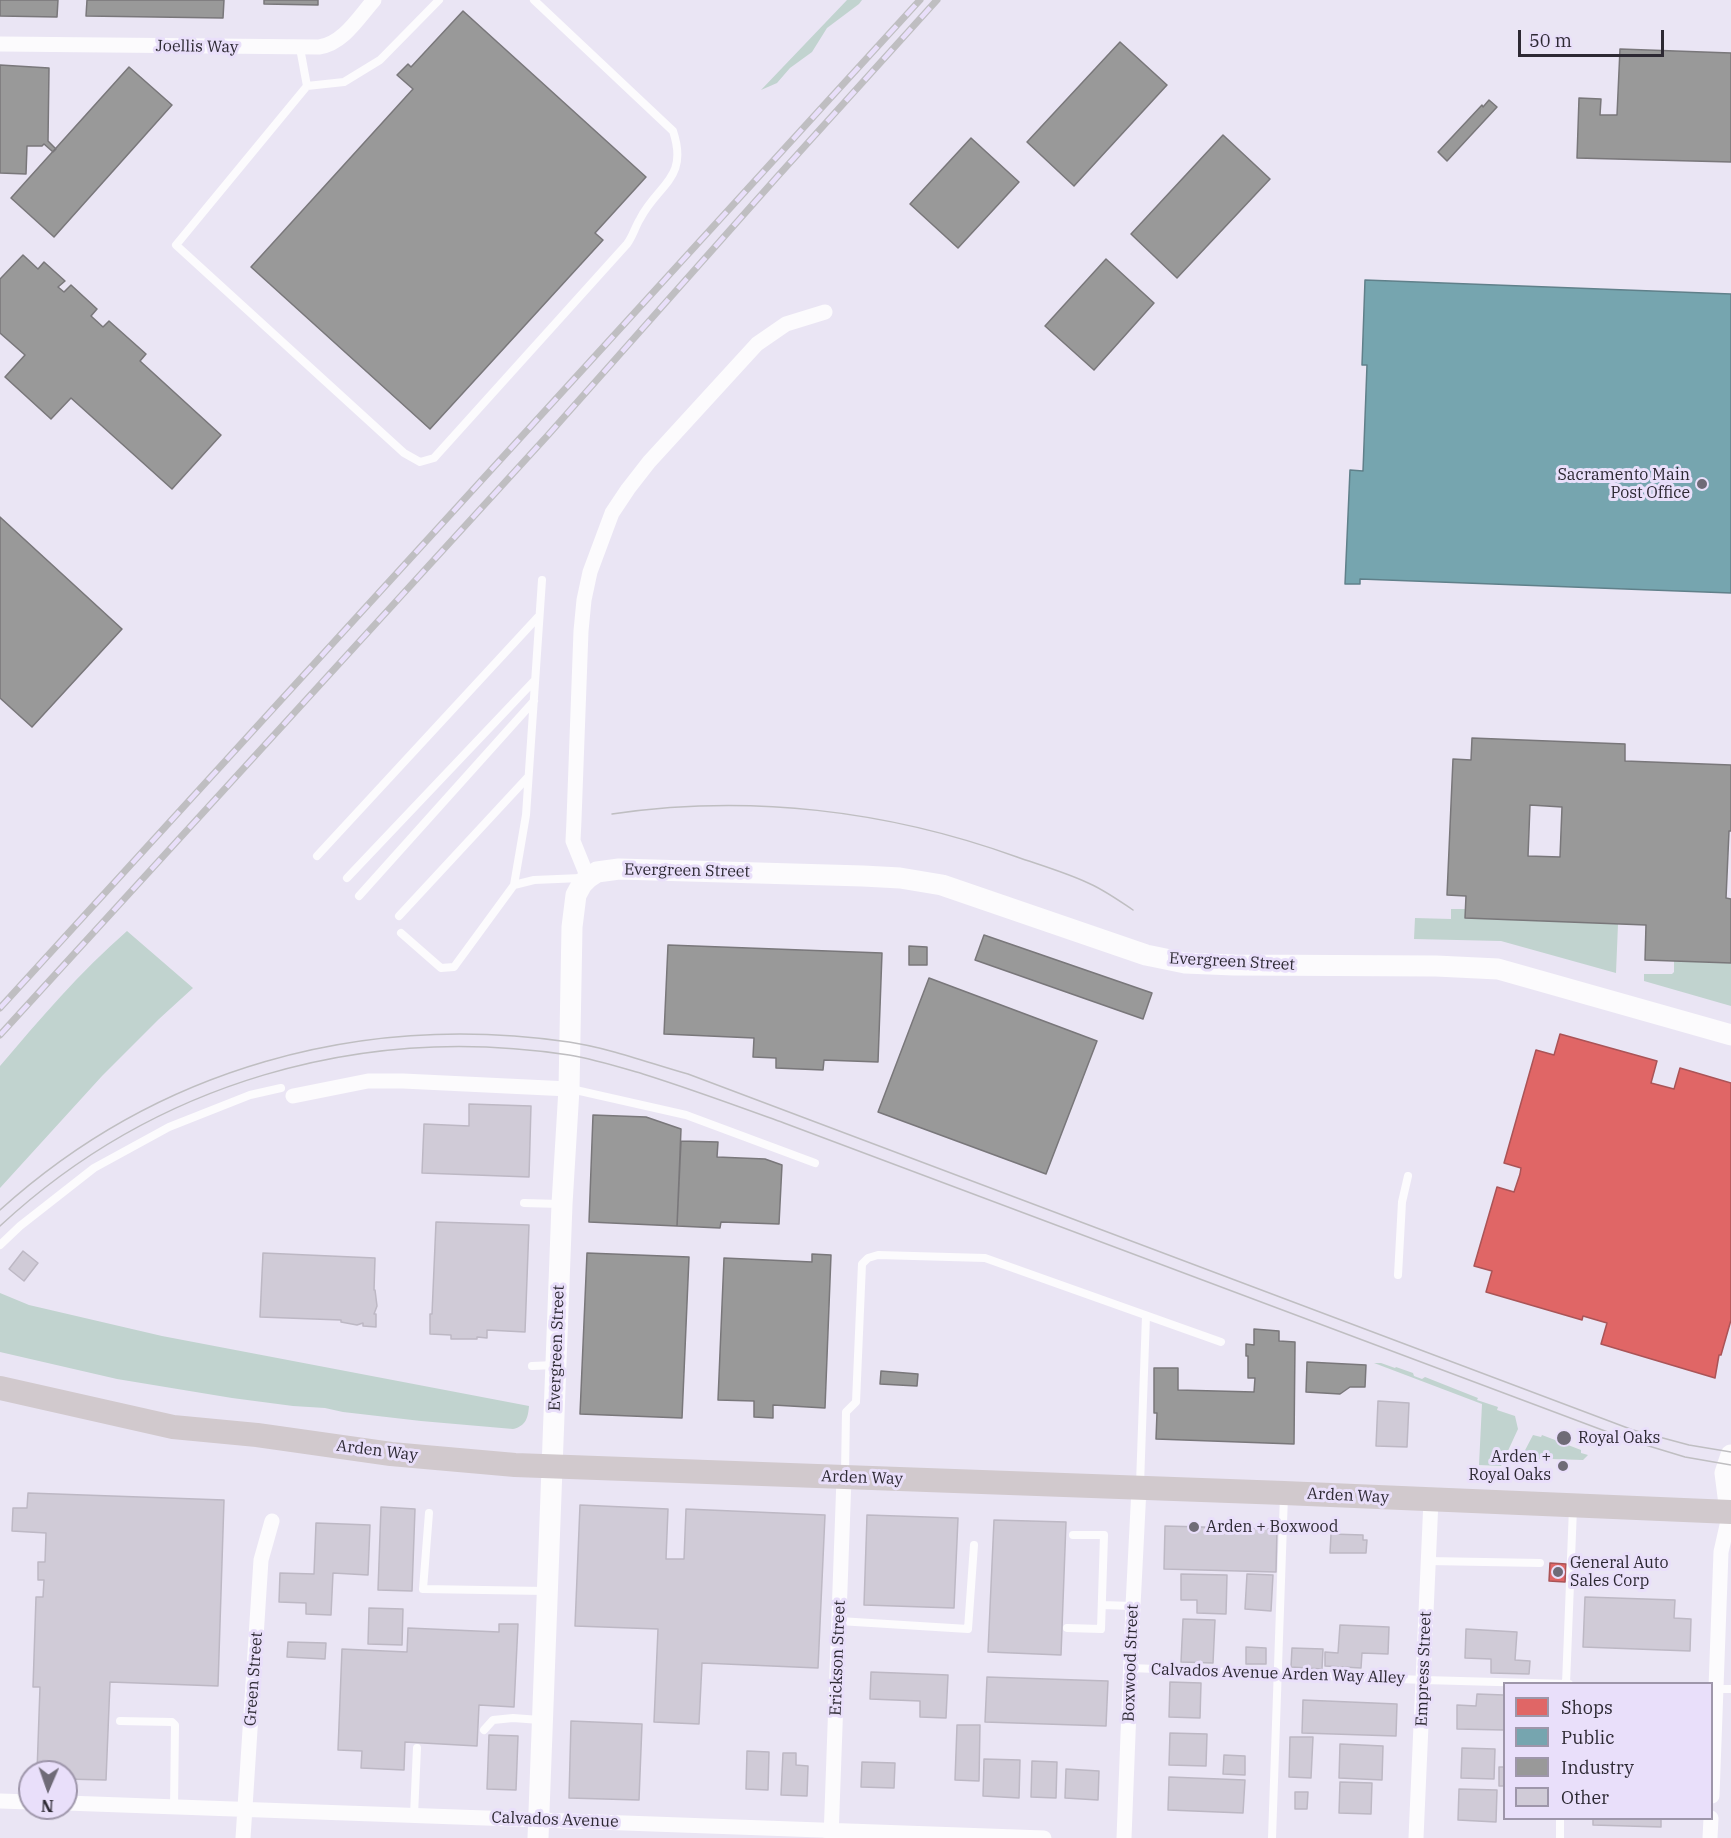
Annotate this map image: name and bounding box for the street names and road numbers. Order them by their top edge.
street label: Joellis Way [155,37,239,57]
street label: Evergreen Street [624,860,750,882]
street label: Evergreen Street [1169,949,1295,975]
street label: Evergreen Street [545,1285,569,1411]
street label: Arden Way [335,1436,419,1466]
street label: Arden Way [821,1467,903,1489]
street label: Arden Way [1307,1484,1389,1508]
street label: Erickson Street [826,1600,850,1716]
street label: Boxwood Street [1119,1604,1143,1722]
street label: Empress Street [1412,1611,1436,1727]
street label: Green Street [241,1631,267,1727]
street label: Calvados Avenue Arden Way Alley [1151,1660,1405,1688]
street label: Calvados Avenue [491,1808,619,1832]

